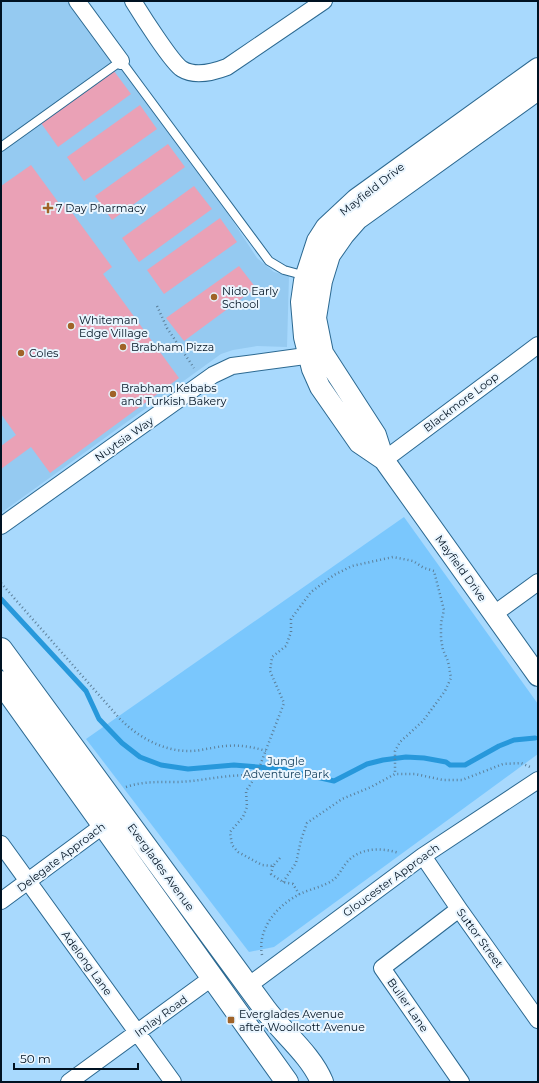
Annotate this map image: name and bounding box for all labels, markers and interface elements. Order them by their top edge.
street label: Mayfield Drive [337,159,407,219]
place label: 7 Day Pharmacy [56,201,146,215]
marker: 7 Day Pharmacy [43,203,53,213]
place label: Nido Early School [222,284,278,311]
marker: Nido Early School [209,292,219,302]
place label: Whiteman Edge Village [79,313,148,340]
marker: Whiteman Edge Village [66,321,76,331]
place label: Brabham Pizza [131,340,214,354]
marker: Brabham Pizza [118,342,128,352]
place label: Coles [29,346,59,360]
marker: Coles [16,348,26,358]
street label: Blackmore Loop [421,369,501,435]
place label: Brabham Kebabs and Turkish Bakery [121,381,226,408]
marker: Brabham Kebabs and Turkish Bakery [108,389,118,399]
street label: Nuytsia Way [92,414,156,464]
street label: Mayfield Drive [432,532,490,604]
park label: Jungle Adventure Park [243,754,329,781]
street label: Delegate Approach [14,819,108,895]
street label: Everglades Avenue [125,820,198,914]
street label: Gloucester Approach [340,840,442,920]
street label: Suttor Street [454,905,507,971]
street label: Adelong Lane [59,928,115,998]
street label: Buller Lane [384,975,432,1035]
street label: Imlay Road [132,992,190,1040]
place label: Everglades Avenue after Woollcott Avenue [239,1007,365,1034]
marker: Everglades Avenue after Woollcott Avenue [226,1015,236,1025]
scale bar [14,1045,138,1071]
text: 50 m [20,1051,51,1066]

